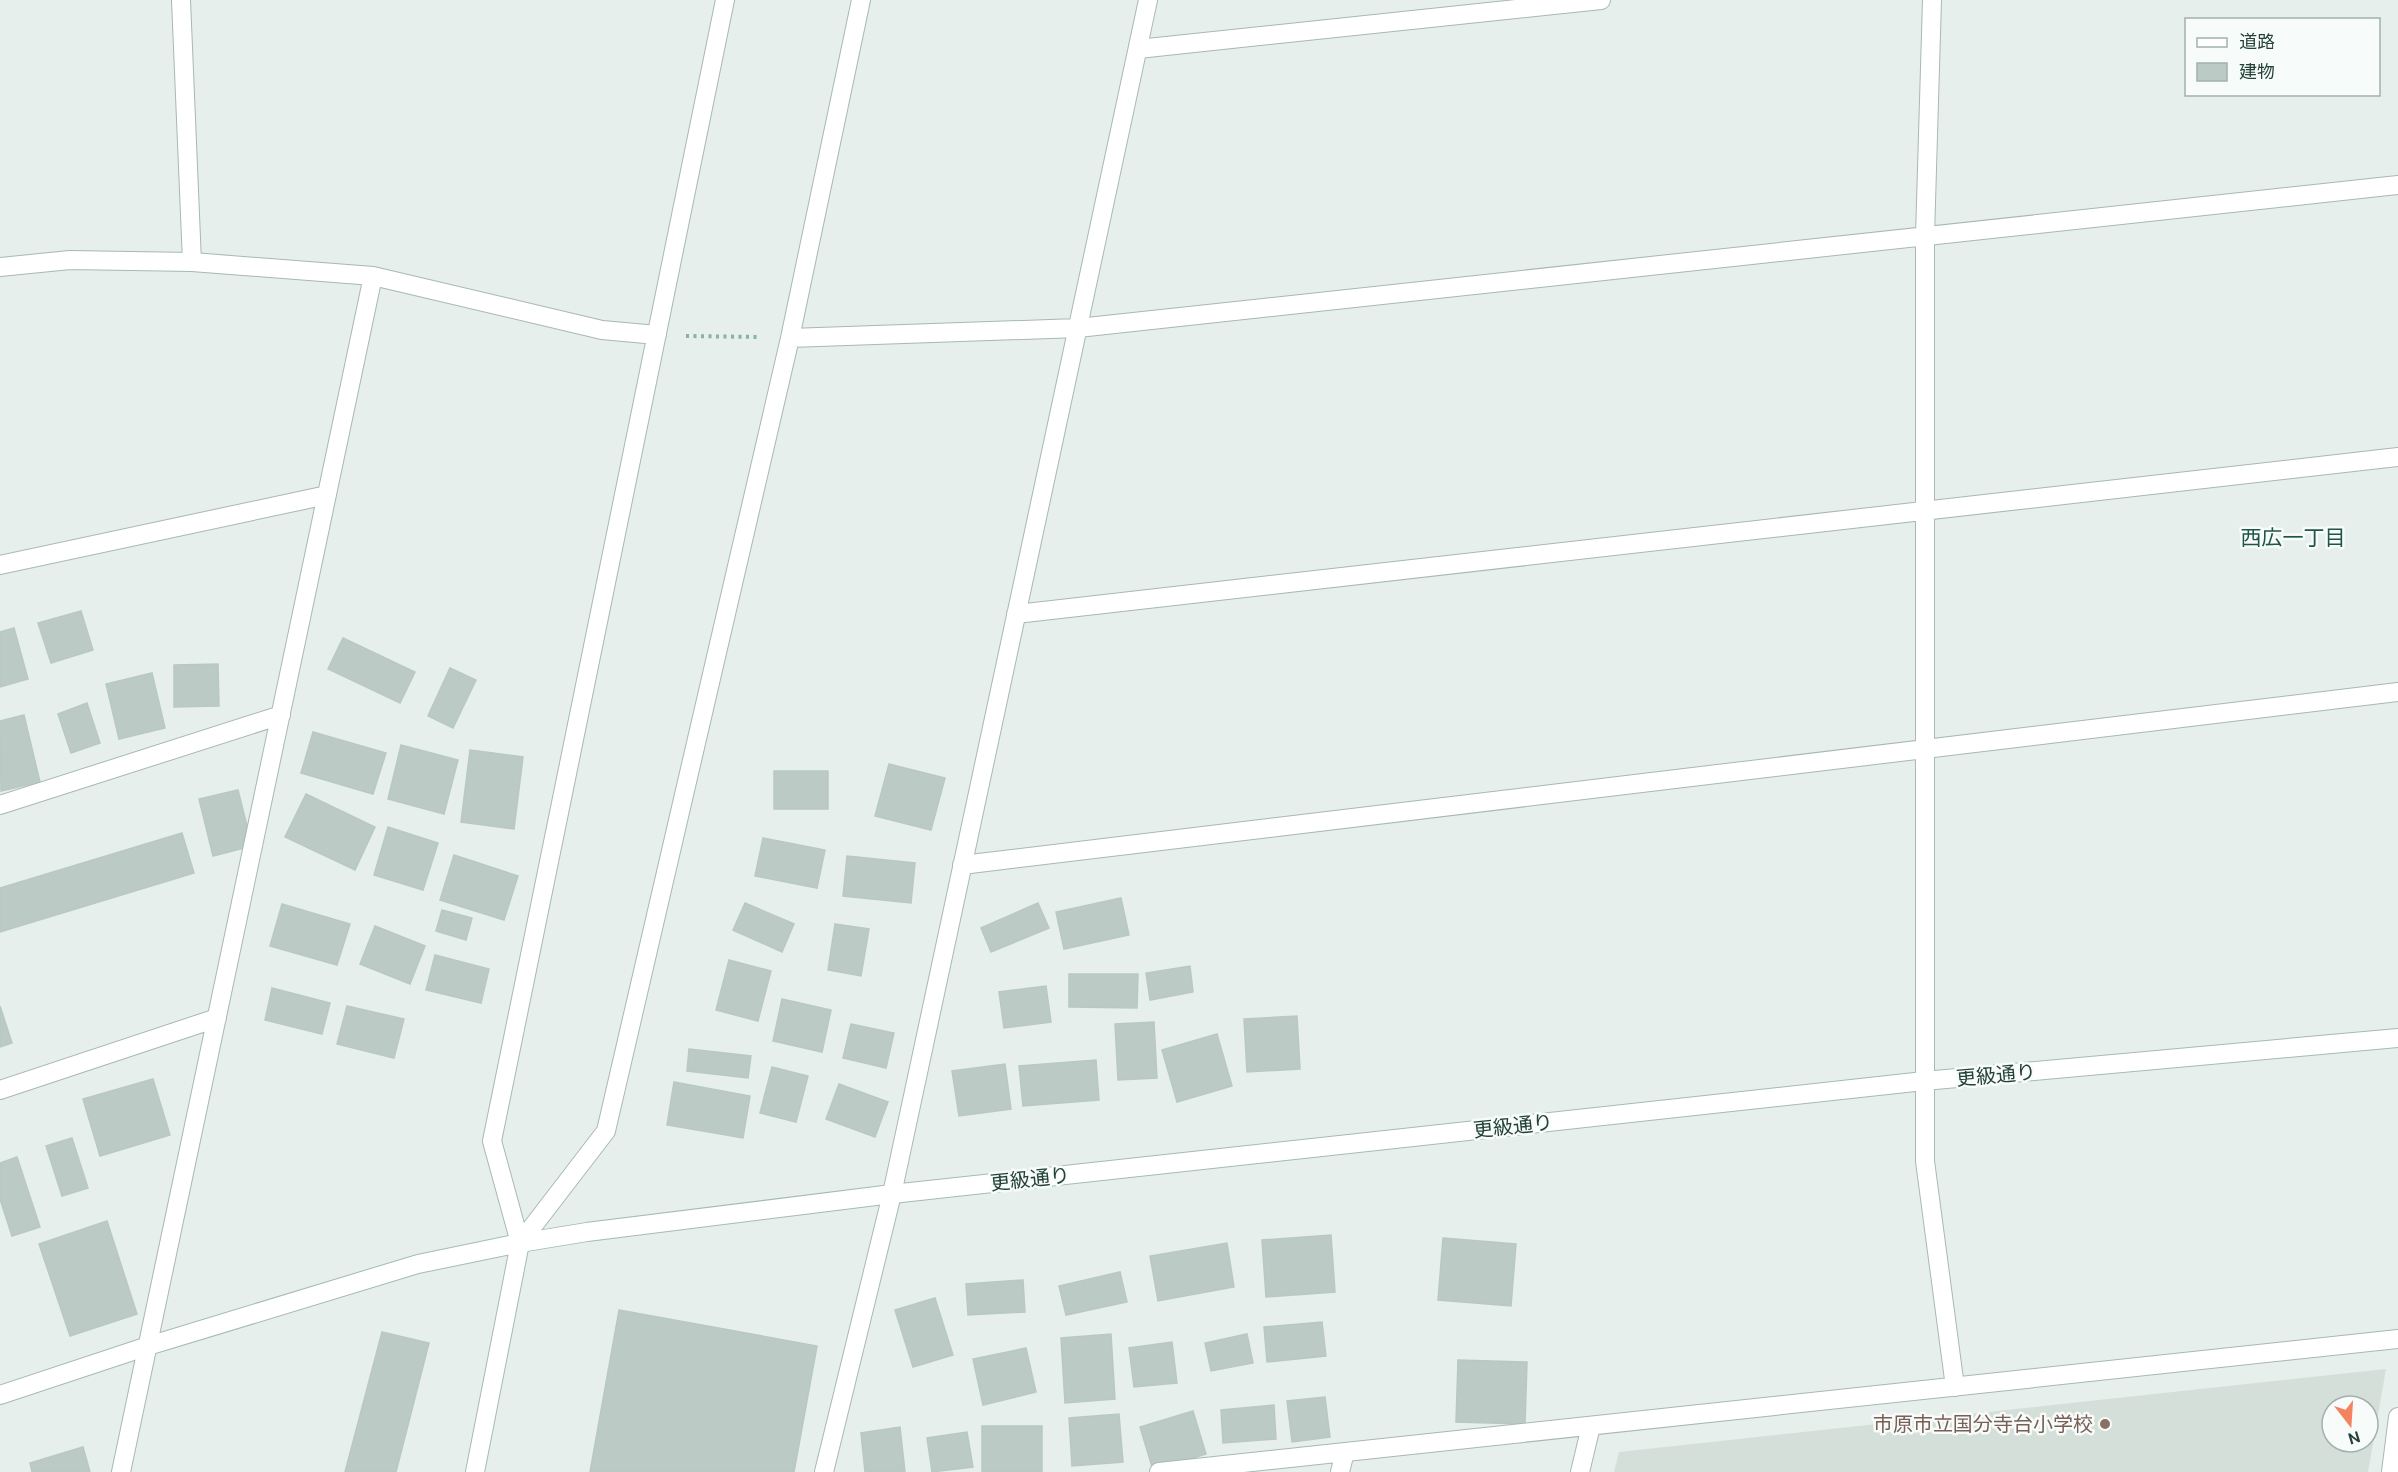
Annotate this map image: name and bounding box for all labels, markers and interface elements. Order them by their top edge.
legend [2185,18,2380,96]
text: 道路 [2239,31,2275,51]
text: 建物 [2239,61,2275,81]
district label: 西広一丁目 [2241,525,2346,549]
street label: 更級通り [1955,1060,2037,1089]
street label: 更級通り [1472,1110,1554,1141]
street label: 更級通り [989,1163,1071,1194]
north arrow [2320,1394,2380,1454]
place label: 市原市立国分寺台小学校 [1873,1412,2093,1435]
marker: 市原市立国分寺台小学校 [2098,1417,2112,1431]
text: N [2346,1428,2363,1449]

